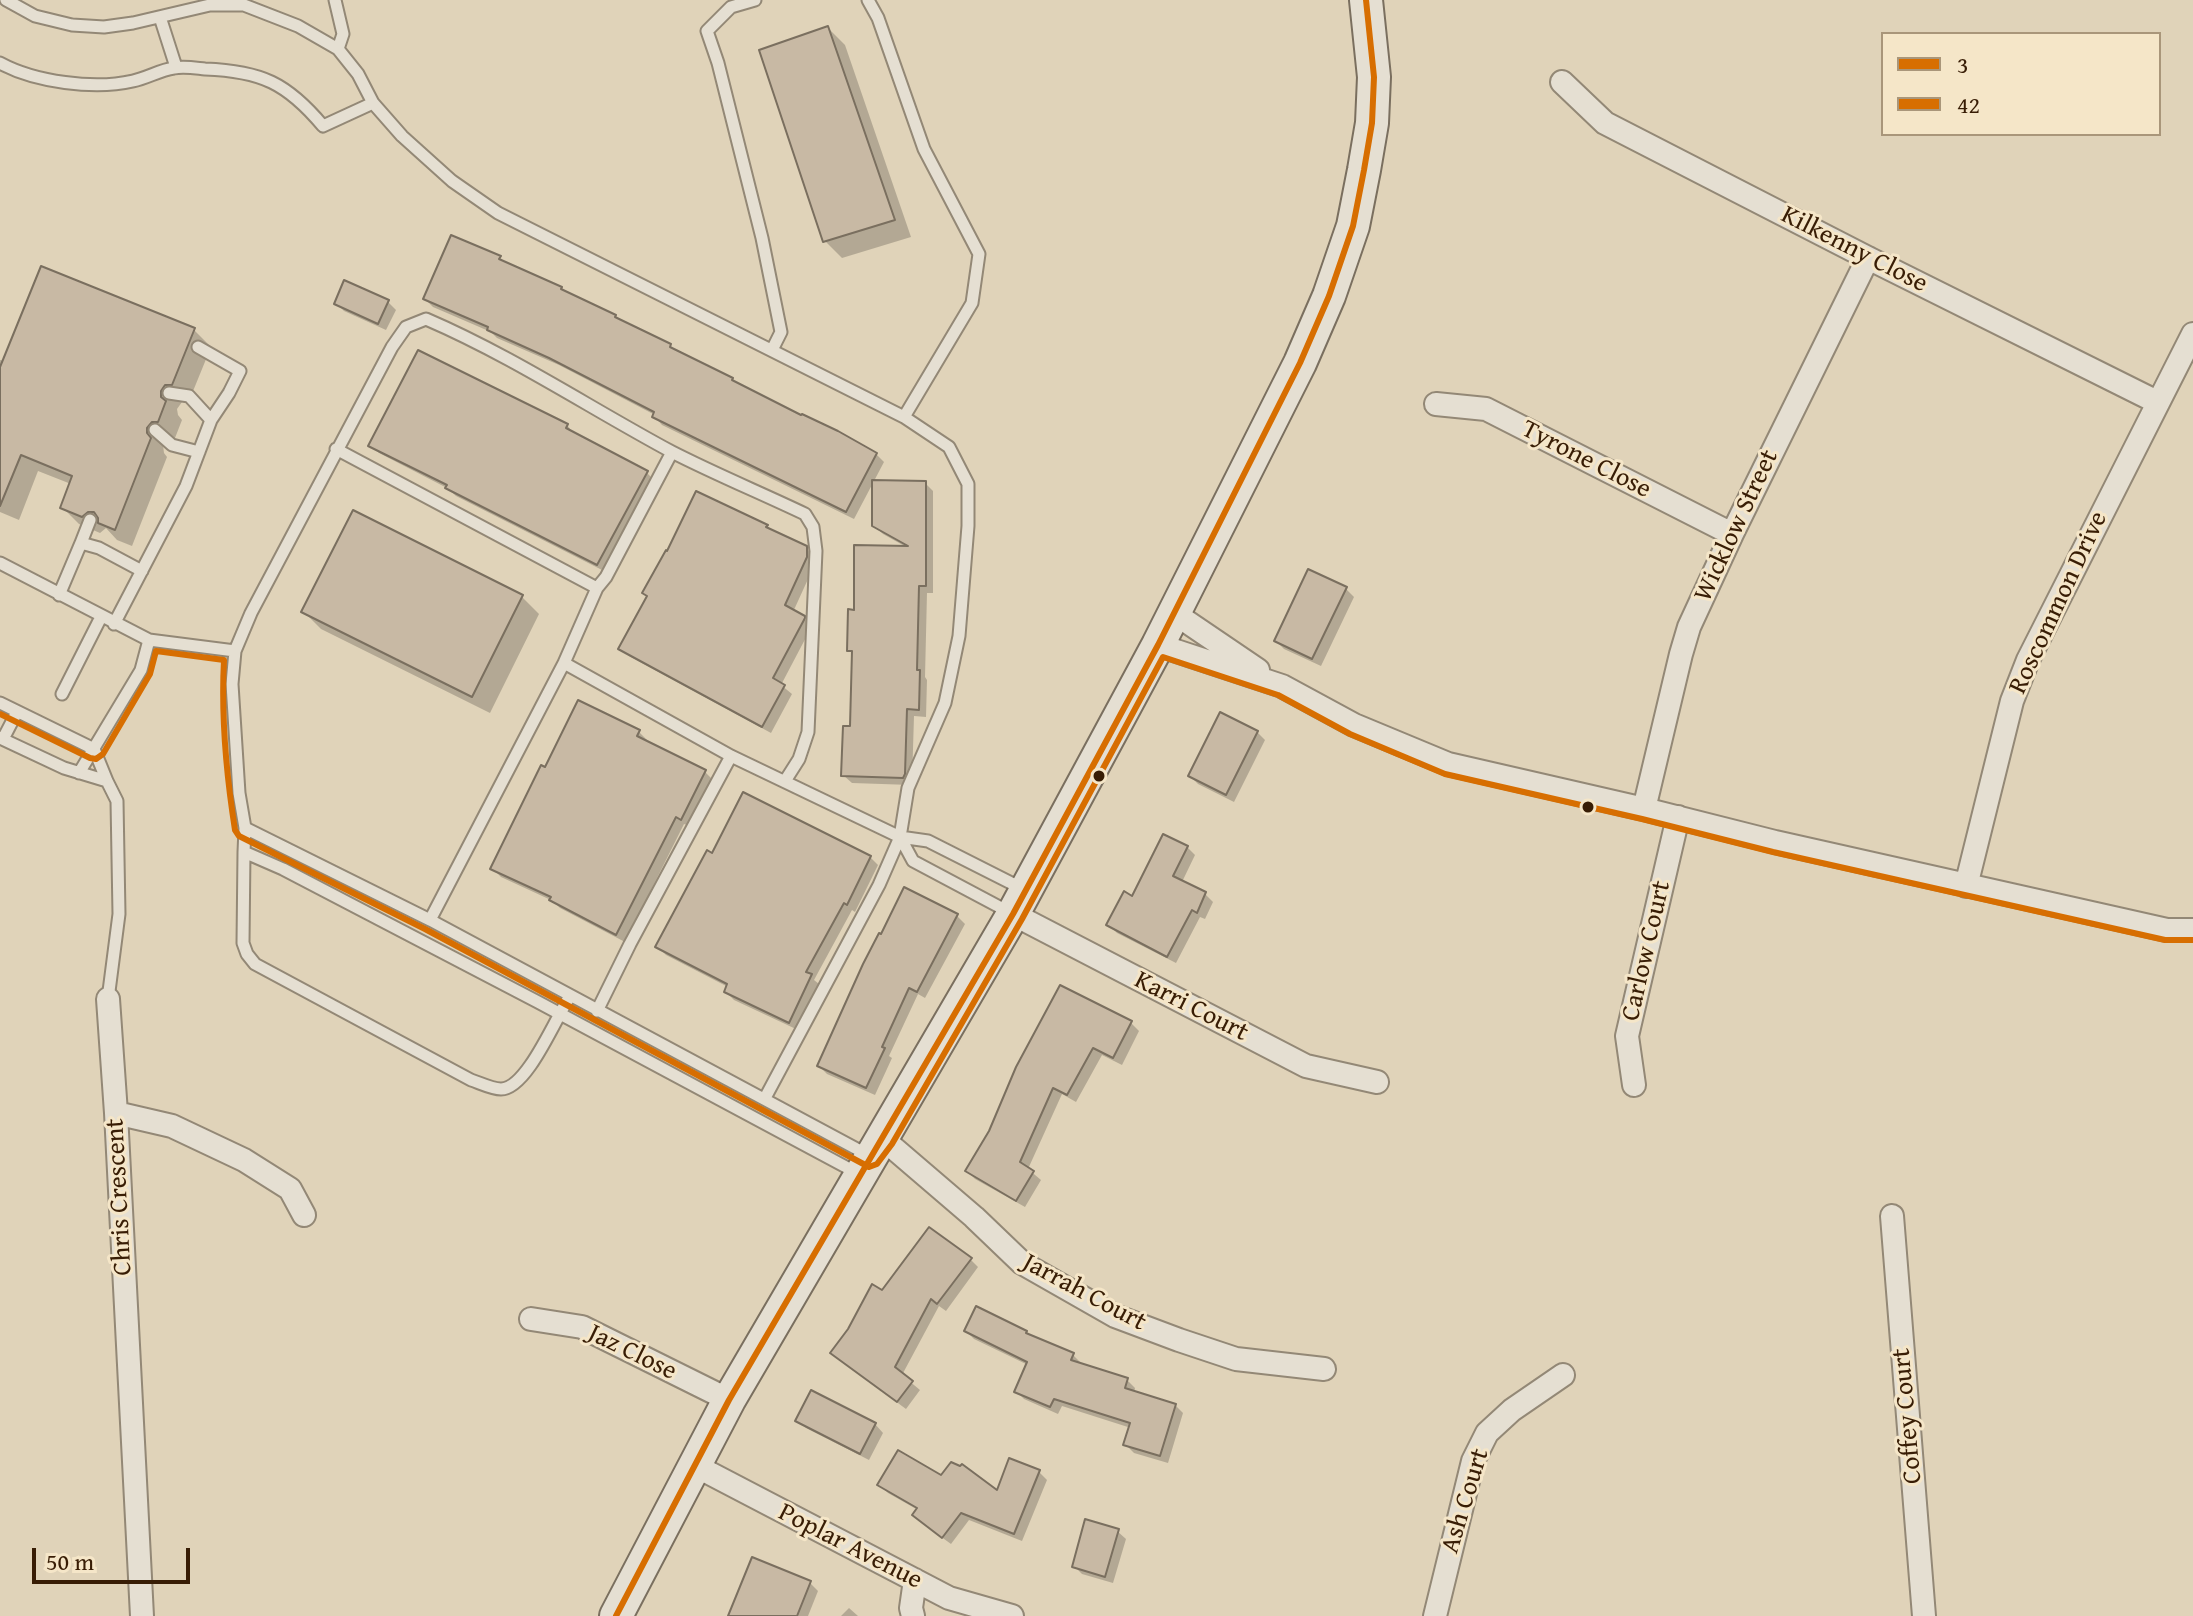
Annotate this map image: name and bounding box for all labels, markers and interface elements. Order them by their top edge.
legend [1881,32,2161,136]
text: 3 [1957,47,1969,82]
text: 42 [1957,87,1980,122]
street label: Kilkenny Close [1776,200,1932,300]
street label: Tyrone Close [1516,414,1656,506]
street label: Wicklow Street [1688,445,1786,607]
street label: Roscommon Drive [2003,507,2115,699]
unlabelled marker [1091,768,1107,784]
unlabelled marker [1580,799,1596,815]
street label: Carlow Court [1616,878,1678,1024]
street label: Karri Court [1129,965,1253,1049]
street label: Chris Crescent [100,1118,140,1276]
street label: Jarrah Court [1017,1247,1151,1339]
street label: Jaz Close [583,1318,681,1388]
street label: Coffey Court [1887,1347,1929,1485]
street label: Ash Court [1435,1445,1497,1557]
street label: Poplar Avenue [773,1497,927,1597]
scale bar [36,1532,194,1582]
text: 50 m [46,1544,94,1579]

